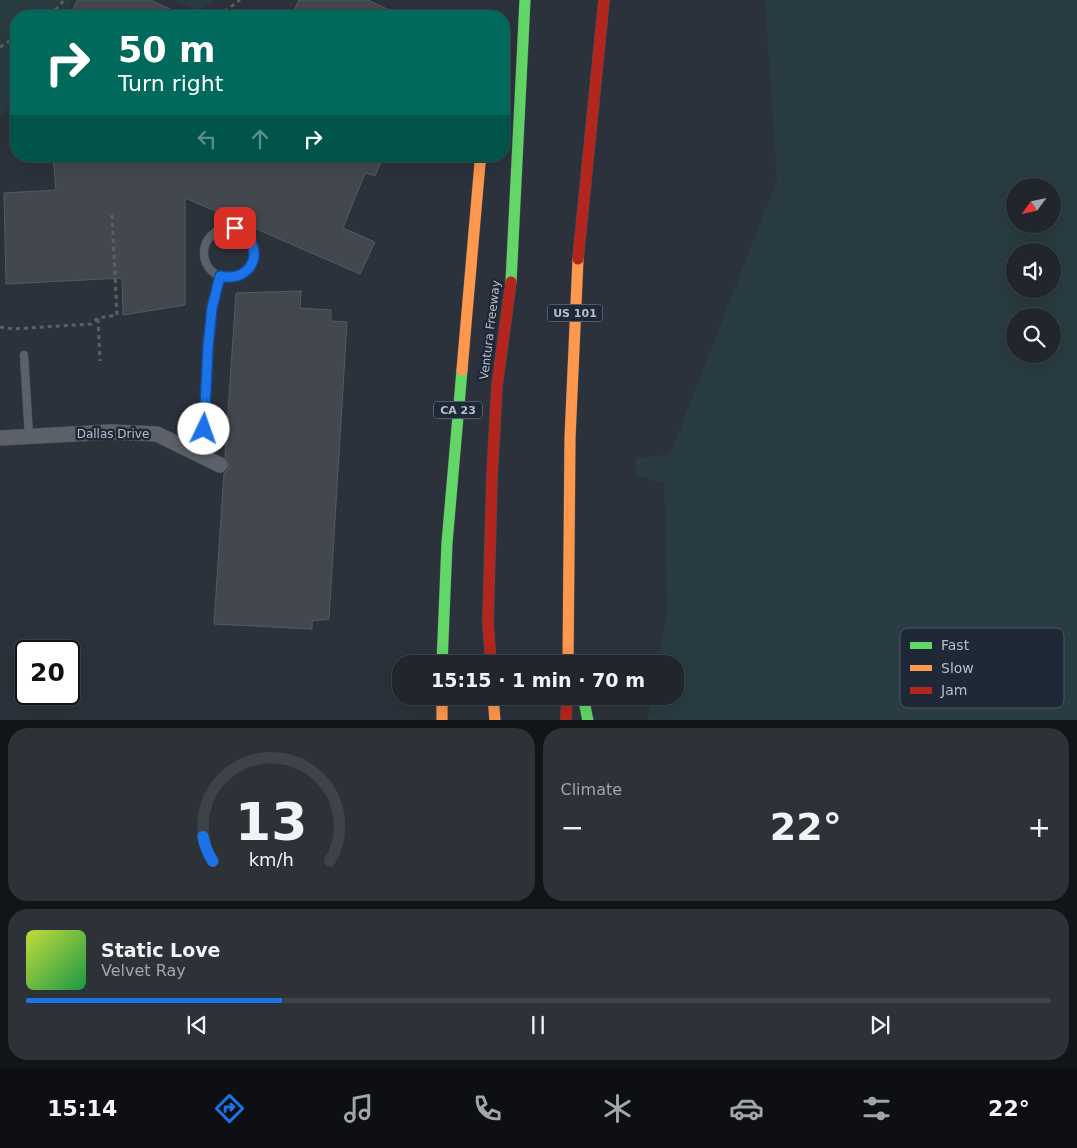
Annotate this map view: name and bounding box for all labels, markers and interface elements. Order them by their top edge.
icon: right [35,30,100,95]
text: 50 m [118,30,215,70]
text: Turn right [118,71,223,96]
icon: left [193,125,221,153]
icon: ahead [246,125,274,153]
icon: right [299,125,327,153]
north arrow [1006,178,1061,232]
map controls [1006,178,1061,363]
pin [214,207,256,249]
icon: arrive [221,214,249,242]
button: sound [1006,243,1061,298]
street label: Ventura Freeway [477,279,503,381]
road number: US 101 [548,304,602,322]
button: search [1006,308,1061,363]
position arrow [177,402,229,454]
road number: CA 23 [434,402,482,418]
street label: Dallas Drive [77,427,149,441]
legend [900,628,1064,708]
text: Fast [941,637,970,653]
speed limit sign: 20 [15,640,80,705]
text: Slow [941,660,974,676]
text: 15:15 · 1 min · 70 m [431,669,645,691]
text: Jam [940,682,967,698]
text: Climate [561,780,622,799]
text: 13 [235,792,307,852]
text: 22° [770,805,842,849]
text: − [561,811,584,844]
text: + [1028,811,1051,844]
text: km/h [249,849,294,870]
text: Static Love [101,939,221,961]
text: Velvet Ray [101,961,186,980]
icon: previous [183,1011,211,1039]
icon: pause [524,1011,552,1039]
icon: next [866,1011,894,1039]
icon: directions [212,1091,247,1126]
icon: music [341,1091,376,1126]
icon: phone [470,1091,505,1126]
icon: climate [600,1091,635,1126]
icon: car [729,1091,764,1126]
icon: filters [859,1091,894,1126]
text: 15:14 [47,1096,117,1121]
text: 22° [988,1096,1030,1121]

